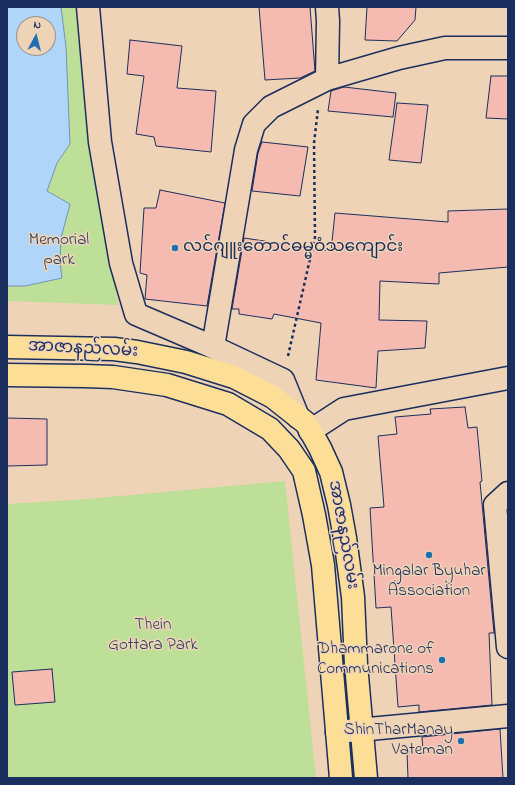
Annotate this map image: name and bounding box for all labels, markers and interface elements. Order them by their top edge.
north arrow [16,16,56,56]
text: N [33,17,42,33]
park label: Memorial park [29,231,89,271]
place label: လင်ဂျူးတောင်ဓမ္မဝံသကျောင်း [183,238,403,258]
marker: လင်ဂျူးတောင်ဓမ္မဝံသကျောင်း [170,243,180,253]
street label: အာဇာနည်လမ်း [27,337,139,363]
street label: အာဇာနည်လမ်း [322,479,362,591]
marker: Mingalar Byuhar Association [424,550,434,560]
place label: Mingalar Byuhar Association [372,562,486,602]
park label: Thein Gottara Park [108,616,198,656]
place label: Dhammarone of Communications [317,640,434,680]
marker: Dhammarone of Communications [437,655,447,665]
place label: ShinTharManay Vateman [344,721,453,761]
marker: ShinTharManay Vateman [456,736,466,746]

